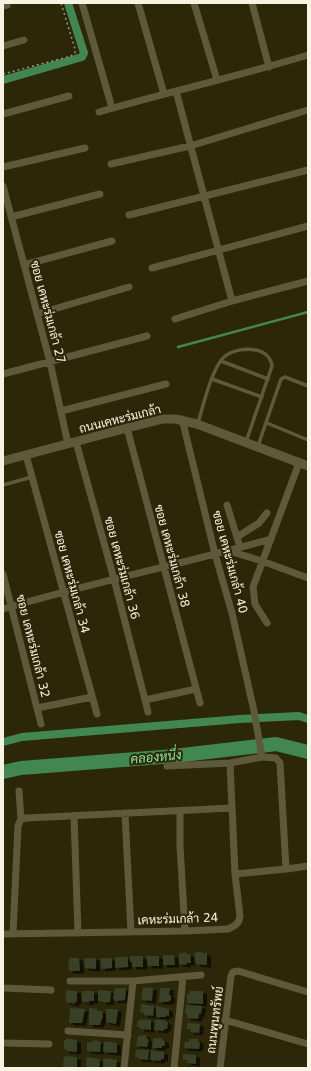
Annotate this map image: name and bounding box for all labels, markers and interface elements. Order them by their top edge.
street label: ซอย เคหะร่มเกล้า 27 [28,259,68,365]
street label: ถนนเคหะร่มเกล้า [78,402,162,436]
street label: ซอย เคหะร่มเกล้า 38 [152,503,192,609]
street label: ซอย เคหะร่มเกล้า 40 [210,509,250,615]
street label: ซอย เคหะร่มเกล้า 36 [102,515,142,621]
street label: ซอย เคหะร่มเกล้า 34 [52,529,92,635]
street label: ซอย เคหะร่มเกล้า 32 [13,593,53,699]
water label: คลองหนึ่ง [129,742,182,767]
street label: เคหะร่มเกล้า 24 [137,911,219,927]
street label: ถนนพูนทรัพย์ [203,985,227,1055]

